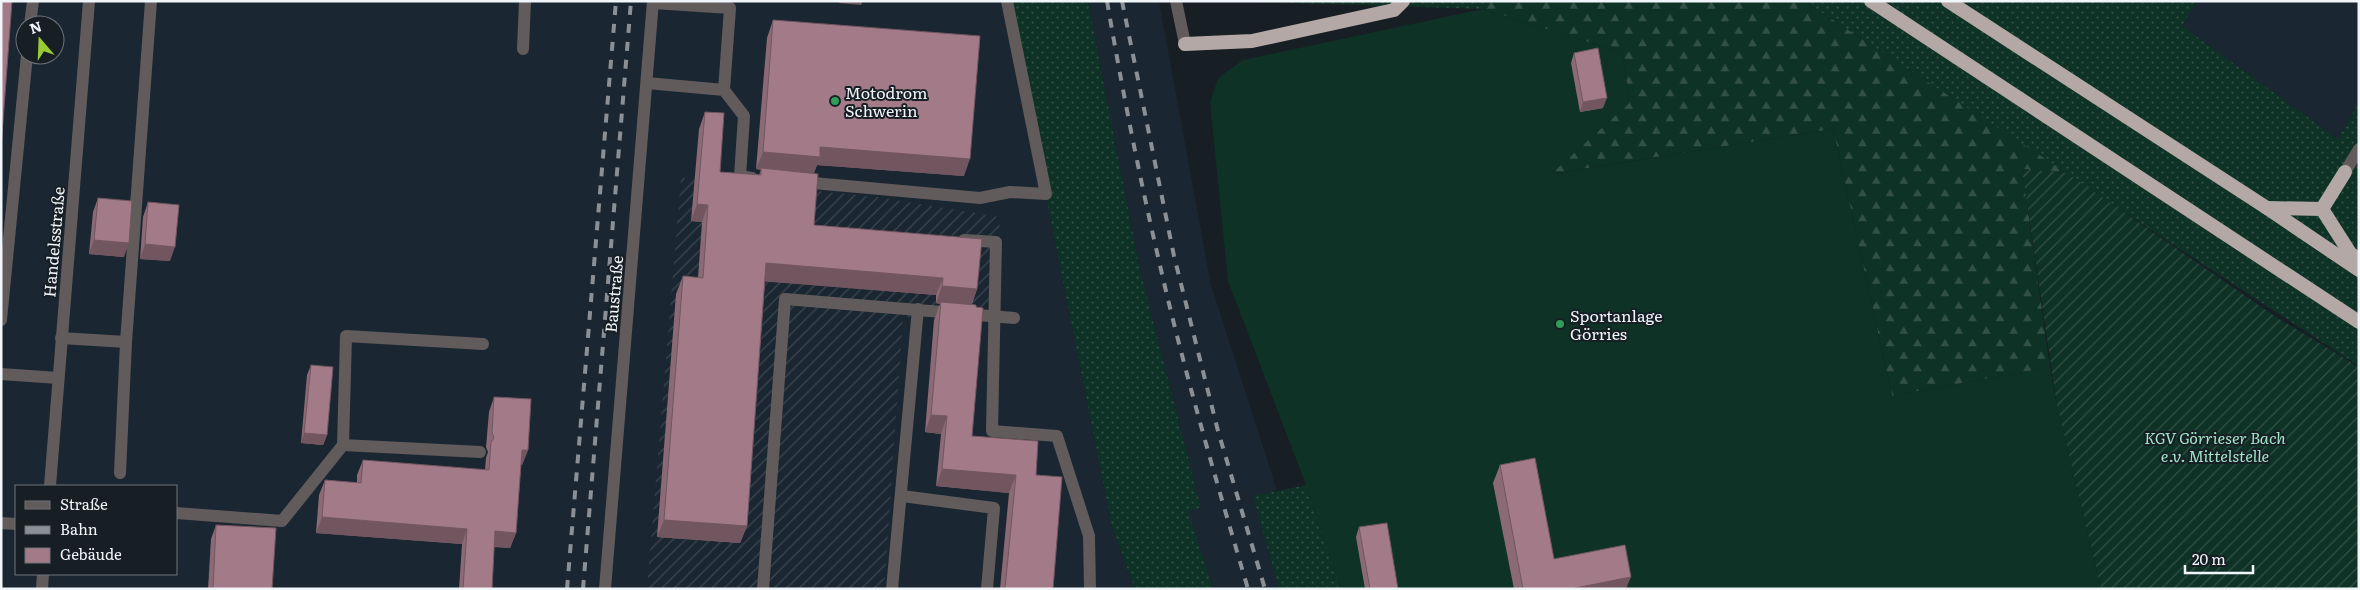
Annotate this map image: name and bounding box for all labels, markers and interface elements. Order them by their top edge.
north arrow [15,15,65,65]
text: N [27,15,44,38]
place label: Motodrom Schwerin [845,80,928,122]
marker: Motodrom Schwerin [829,95,841,107]
street label: Handelsstraße [36,186,70,298]
street label: Baustraße [598,254,628,334]
place label: Sportanlage Görries [1570,303,1662,345]
marker: Sportanlage Görries [1554,318,1566,330]
park label: KGV Görrieser Bach e.v. Mittelstelle [2144,425,2286,467]
legend [15,485,178,575]
text: Straße [60,492,108,515]
text: Bahn [60,517,98,540]
text: Gebäude [60,542,122,565]
scale bar [2185,542,2252,574]
text: 20 m [2192,547,2226,570]

